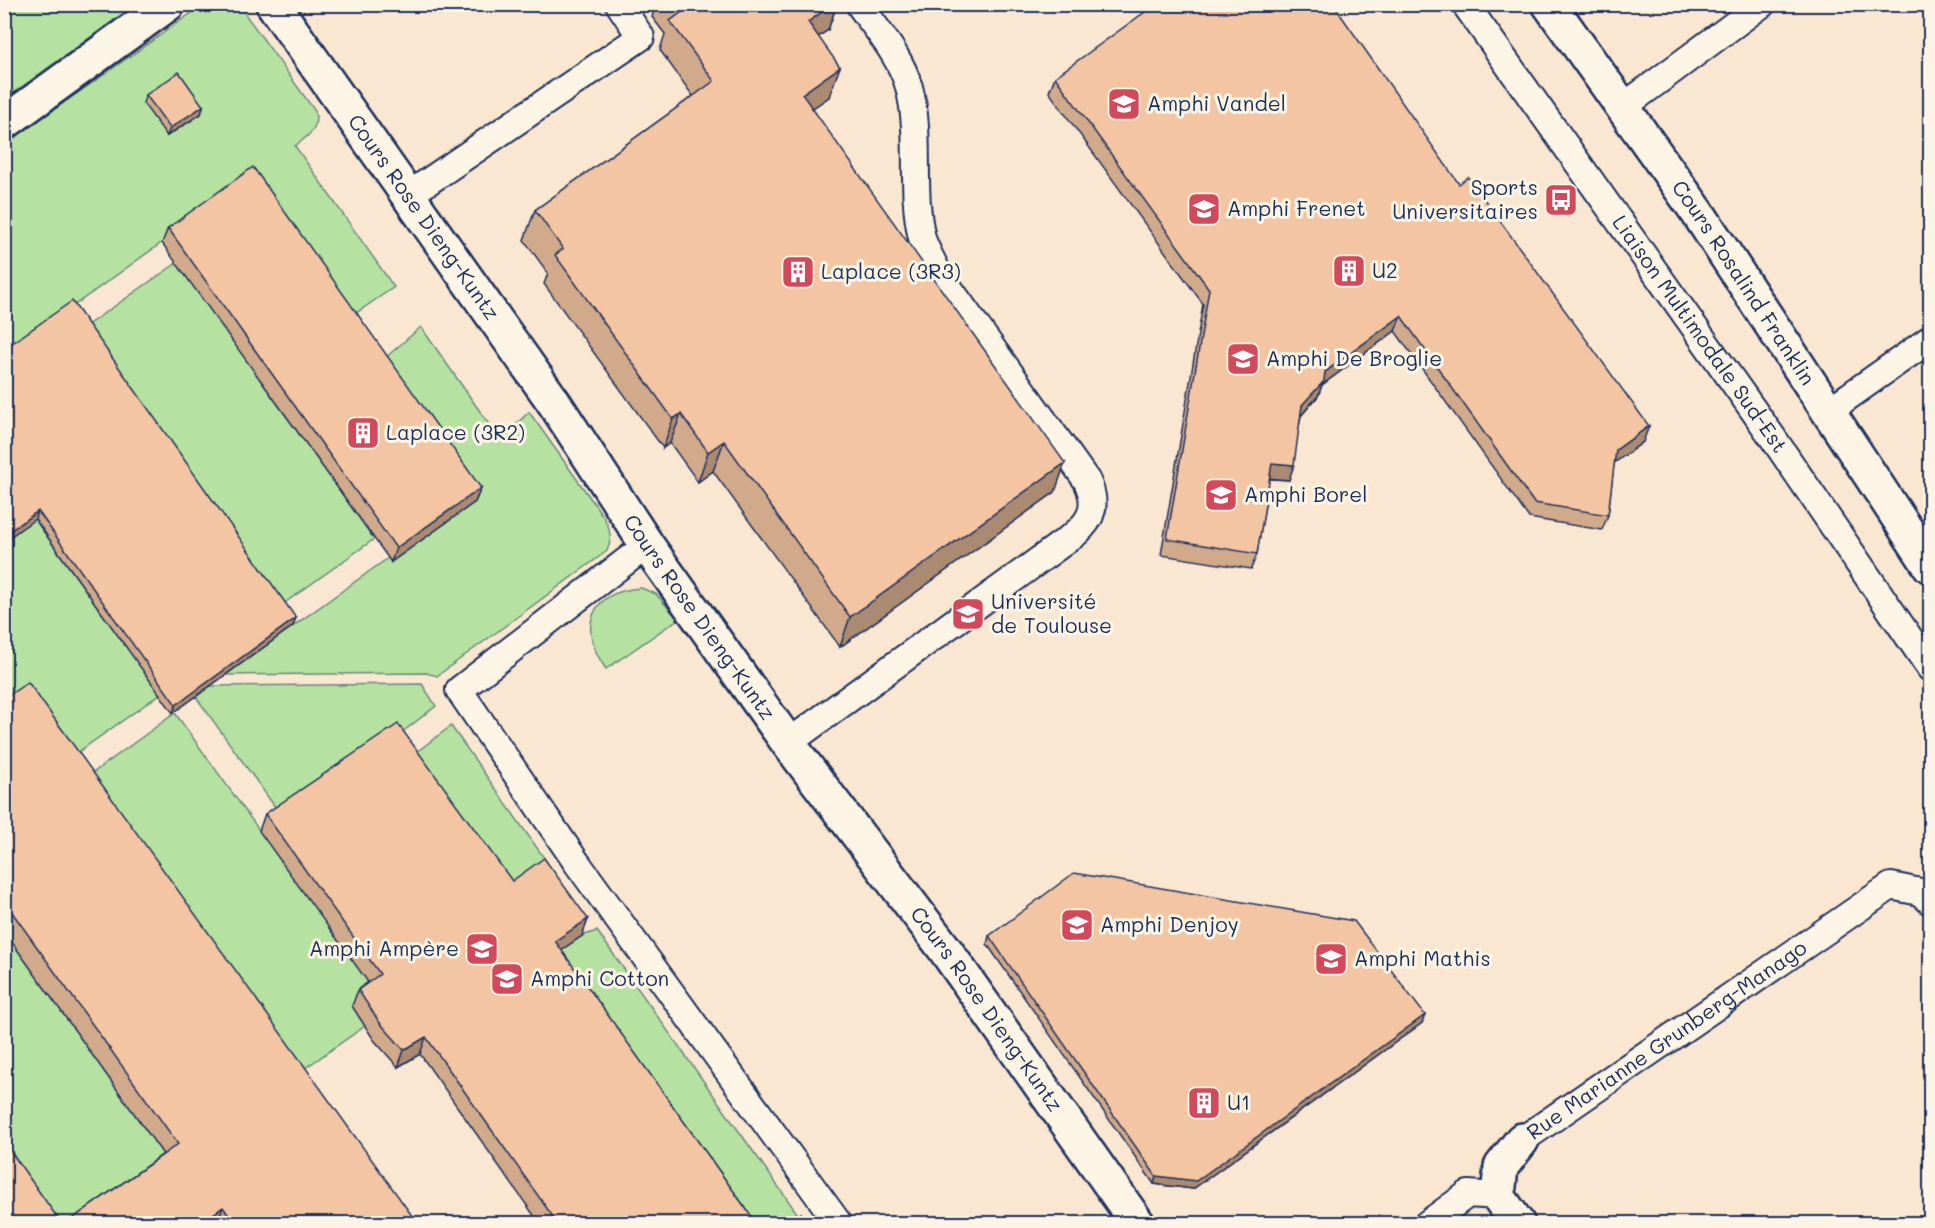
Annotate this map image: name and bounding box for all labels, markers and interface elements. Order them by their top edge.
school or university icon: Amphi Vandel [1106,86,1142,122]
place label: Amphi Vandel [1147,89,1286,116]
street label: Cours Rose Dieng-Kuntz [343,108,506,325]
place label: Sports Universitaires [1392,173,1538,224]
street label: Cours Rosalind Franklin [1667,174,1822,390]
bus stop icon: Sports Universitaires [1543,182,1579,218]
school or university icon: Amphi Frenet [1186,191,1222,227]
place label: Amphi Frenet [1227,194,1365,221]
street label: Liaison Multimodale Sud-Est [1607,209,1794,457]
building icon: U2 [1331,253,1367,289]
building icon: Laplace (3R3) [780,254,816,290]
place label: U2 [1372,256,1398,283]
place label: Laplace (3R3) [821,257,961,284]
school or university icon: Amphi De Broglie [1225,341,1261,377]
place label: Amphi De Broglie [1266,344,1442,371]
building icon: Laplace (3R2) [345,415,381,451]
place label: Laplace (3R2) [386,418,525,445]
school or university icon: Amphi Borel [1203,477,1239,513]
place label: Amphi Borel [1244,480,1368,507]
street label: Cours Rose Dieng-Kuntz [619,509,782,725]
place label: Université de Toulouse [991,587,1112,638]
school or university icon: Université de Toulouse [950,596,986,632]
street label: Cours Rose Dieng-Kuntz [905,900,1070,1116]
school or university icon: Amphi Denjoy [1059,907,1095,943]
place label: Amphi Denjoy [1100,910,1239,937]
school or university icon: Amphi Ampère [464,931,500,967]
street label: Rue Marianne Grunberg-Manago [1521,933,1811,1145]
place label: Amphi Ampère [309,934,459,961]
school or university icon: Amphi Mathis [1313,941,1349,977]
place label: Amphi Mathis [1354,944,1491,971]
school or university icon: Amphi Cotton [489,961,525,997]
place label: Amphi Cotton [530,964,669,991]
building icon: U1 [1186,1085,1222,1121]
place label: U1 [1227,1088,1250,1115]

